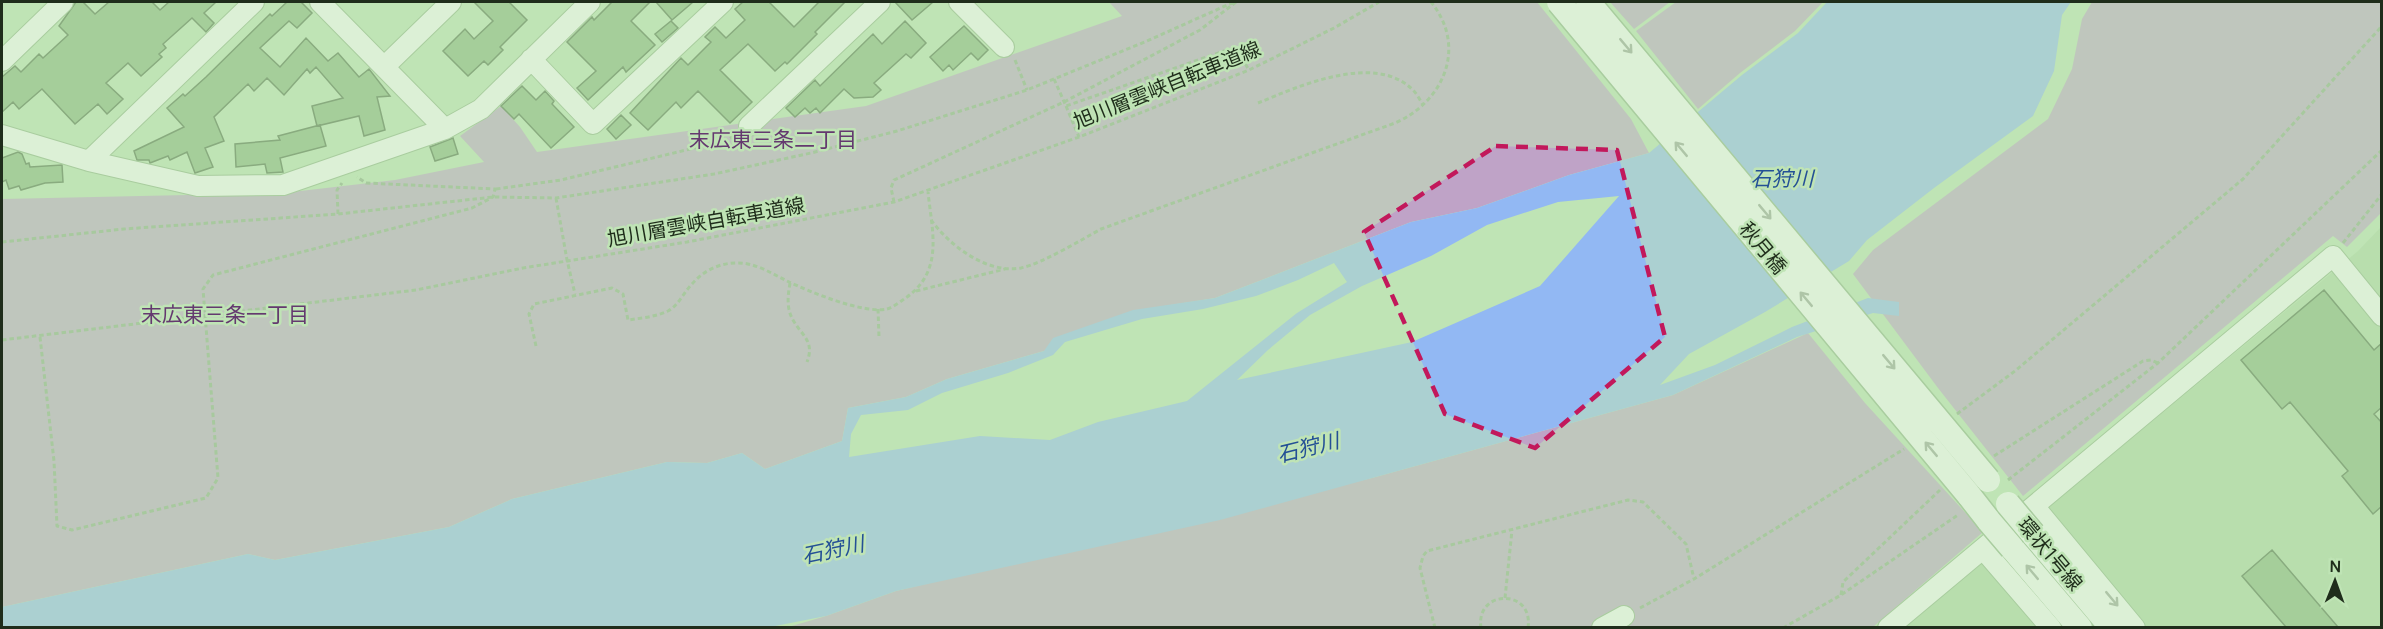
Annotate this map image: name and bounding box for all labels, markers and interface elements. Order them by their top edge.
street label: 旭川層雲峡自転車道線 [1069,35,1265,135]
one-way arrow [1619,38,1633,53]
district label: 末広東三条二丁目 [689,125,857,153]
one-way arrow [1675,141,1688,157]
water label: 石狩川 [1751,164,1815,192]
street label: 旭川層雲峡自転車道線 [605,191,807,252]
one-way arrow [1758,204,1772,219]
street label: 秋月橋 [1734,216,1793,279]
one-way arrow [1799,292,1813,307]
district label: 末広東三条一丁目 [141,300,309,328]
one-way arrow [1883,354,1896,370]
water label: 石狩川 [1274,425,1344,468]
one-way arrow [1924,442,1938,457]
street label: 環状1号線 [2012,511,2089,596]
water label: 石狩川 [799,528,868,569]
north arrow [2305,551,2365,611]
text: N [2329,555,2341,577]
one-way arrow [2026,564,2039,580]
one-way arrow [2105,591,2119,606]

